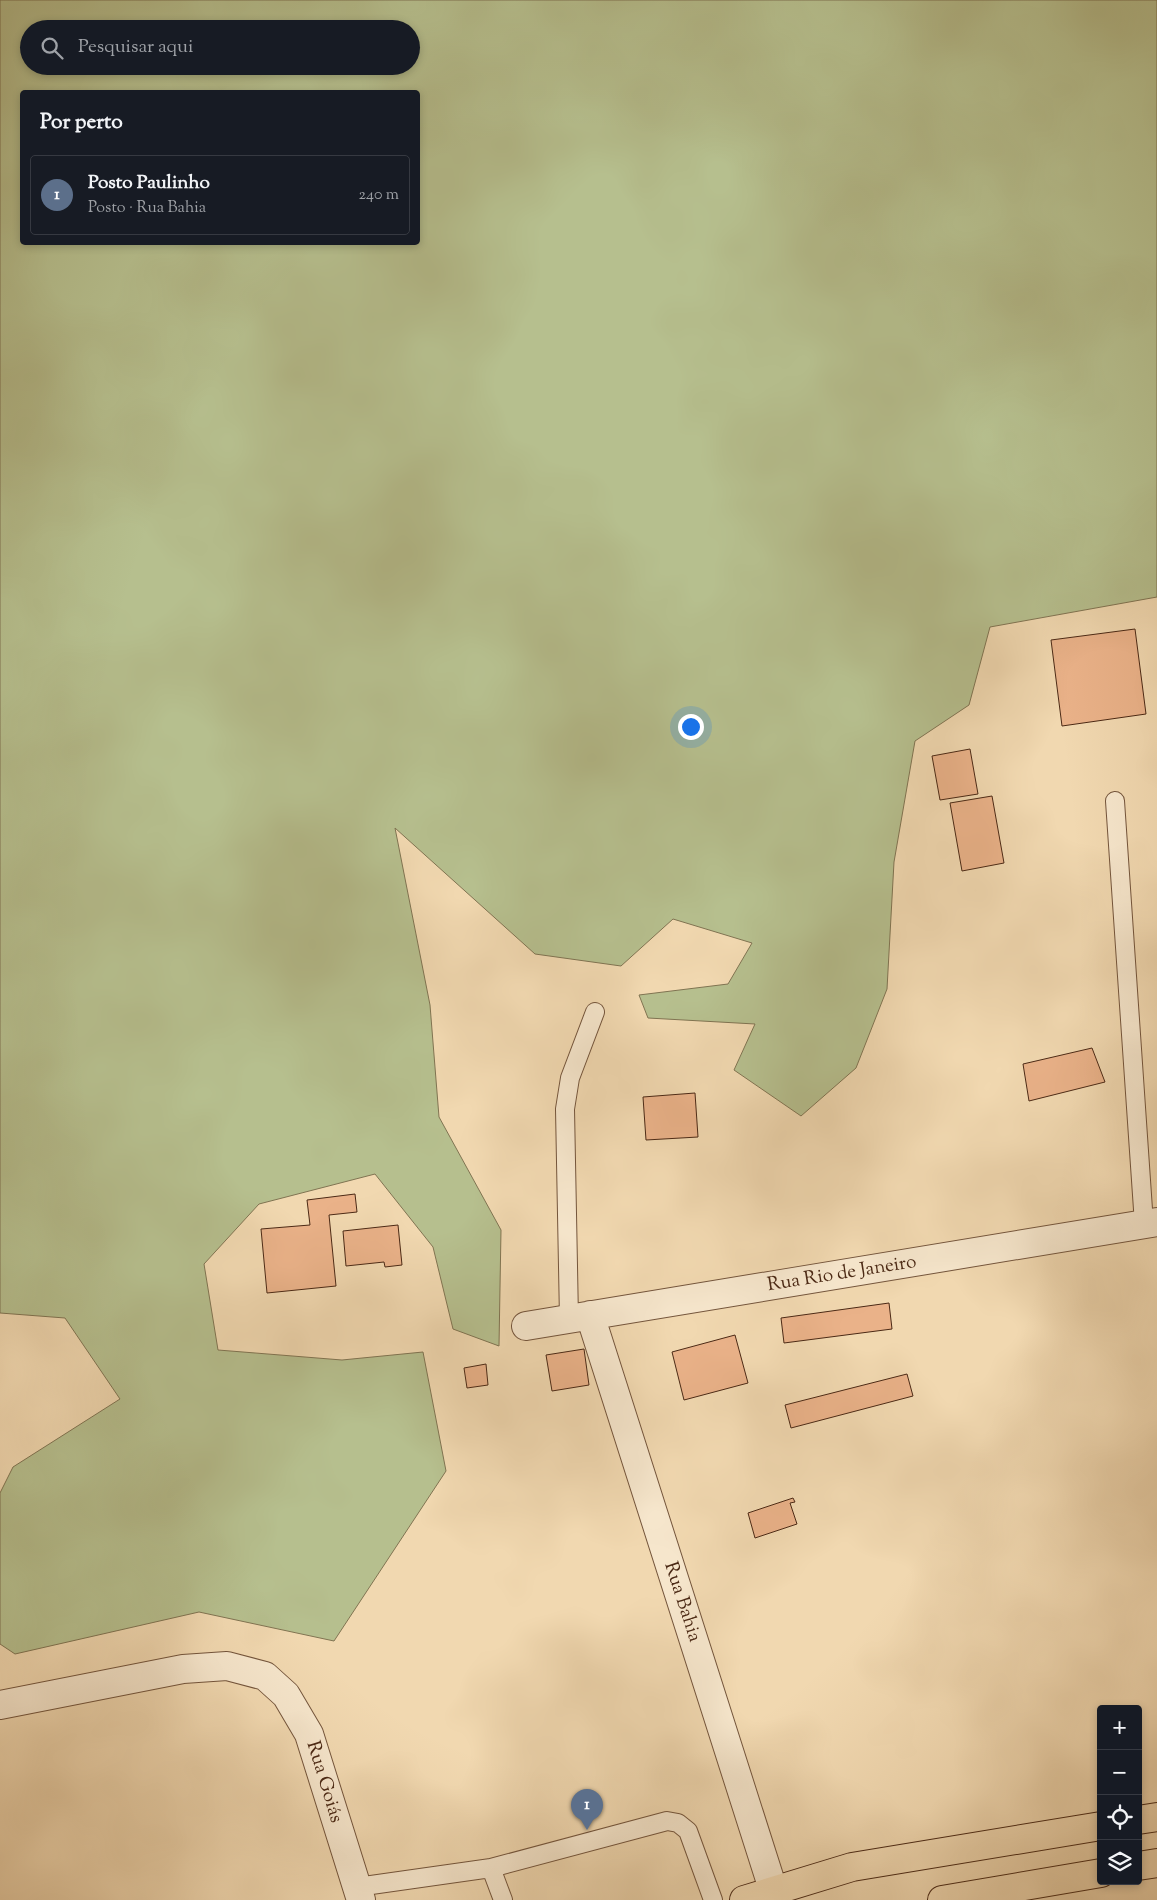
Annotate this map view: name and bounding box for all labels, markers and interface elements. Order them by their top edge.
search box [20,20,420,75]
icon: search [38,34,66,62]
text: Pesquisar aqui [78,34,193,61]
text: Por perto [40,108,123,138]
text: Posto Paulinho [88,170,210,197]
text: 1 [54,184,60,207]
text: 240 m [358,184,399,207]
text: Posto · Rua Bahia [88,197,206,220]
your location [678,714,704,740]
street label: Rua Rio de Janeiro [765,1249,919,1299]
street label: Rua Bahia [656,1558,708,1646]
map controls [1097,1705,1142,1885]
button: + [1097,1705,1142,1750]
street label: Rua Goiás [299,1738,349,1826]
button: − [1097,1750,1142,1795]
pin: 1 [571,1789,603,1830]
button: locate [1097,1795,1142,1840]
button: layers [1097,1840,1142,1885]

